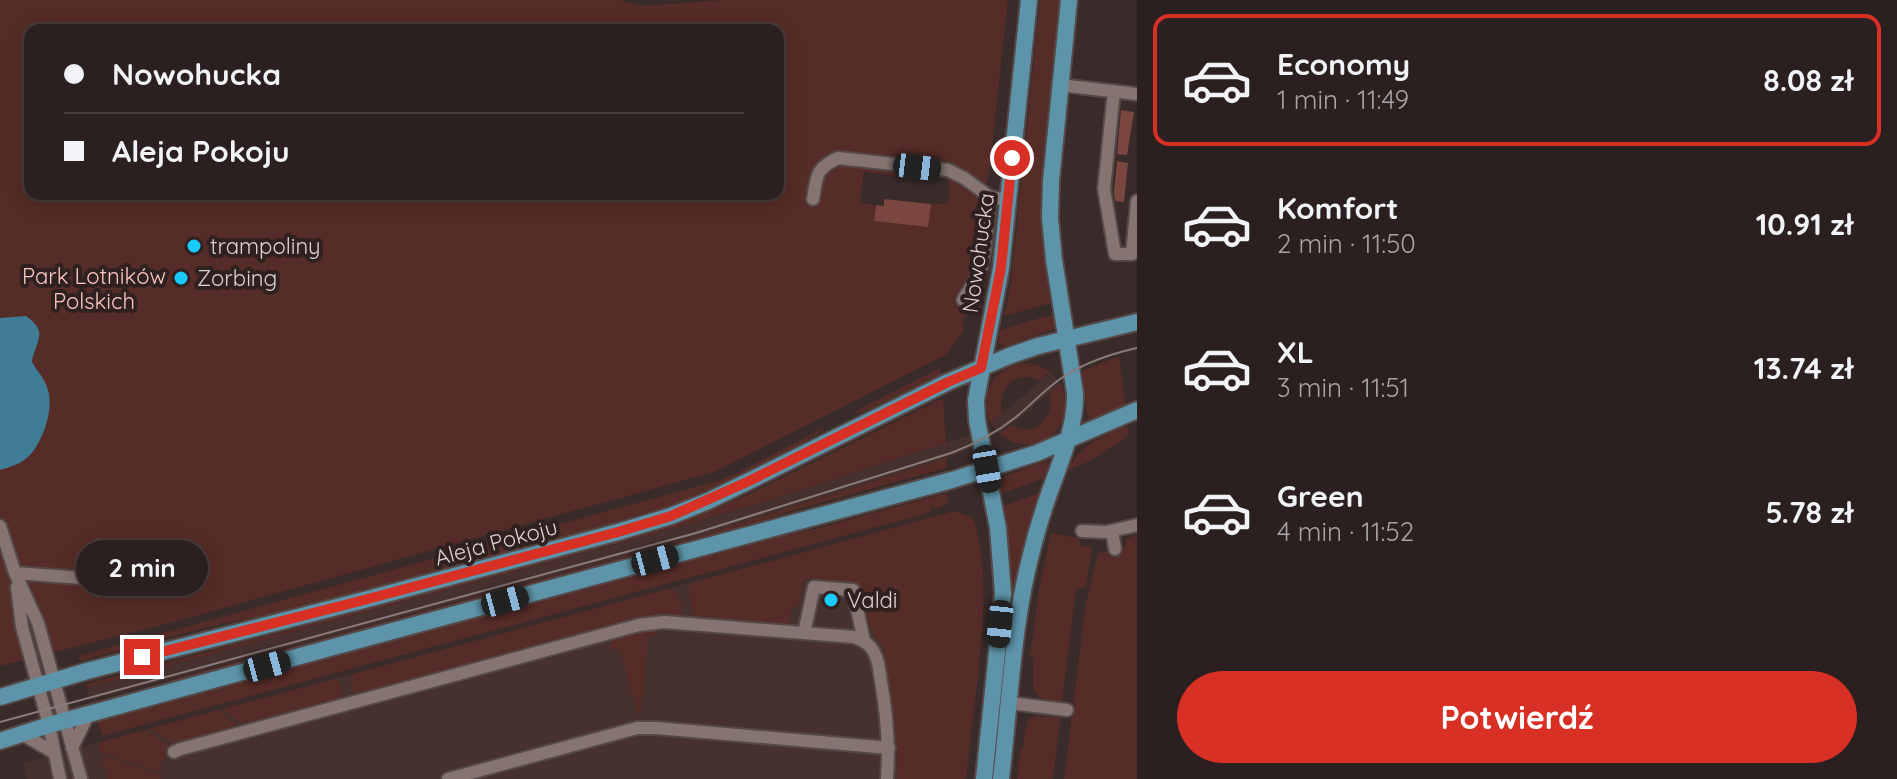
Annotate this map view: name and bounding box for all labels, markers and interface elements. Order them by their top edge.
icon: car [1181,44,1253,116]
text: Economy [1277,45,1410,83]
text: Nowohucka [112,55,281,93]
text: 8.08 zł [1763,61,1853,99]
text: 1 min · 11:49 [1277,83,1409,116]
text: Aleja Pokoju [112,132,290,170]
route start [994,140,1030,176]
car [892,152,942,182]
icon: car [1181,188,1253,260]
text: Komfort [1277,189,1399,227]
street label: Nowohucka [956,191,1000,315]
text: 10.91 zł [1756,205,1853,243]
text: 2 min · 11:50 [1277,227,1416,260]
place label: trampoliny [210,232,321,260]
marker: trampoliny [185,237,203,255]
park label: Park Lotników Polskich [22,262,166,315]
place label: Zorbing [197,264,277,292]
marker: Zorbing [172,269,190,287]
icon: car [1181,332,1253,404]
text: XL [1277,333,1314,371]
text: 13.74 zł [1754,349,1853,387]
text: 3 min · 11:51 [1277,371,1409,404]
car [971,443,1003,495]
icon: car [1181,476,1253,548]
text: Green [1277,477,1364,515]
text: 5.78 zł [1766,493,1853,531]
street label: Aleja Pokoju [432,512,560,572]
text: 4 min · 11:52 [1277,515,1414,548]
callout: 2 min [76,541,208,597]
car [629,542,681,578]
text: 2 min [108,551,176,584]
car [479,583,531,619]
place label: Valdi [847,586,898,614]
marker: Valdi [822,591,840,609]
car [986,599,1014,649]
route end [124,639,160,675]
car [241,648,293,684]
button: Potwierdź [1177,671,1857,763]

